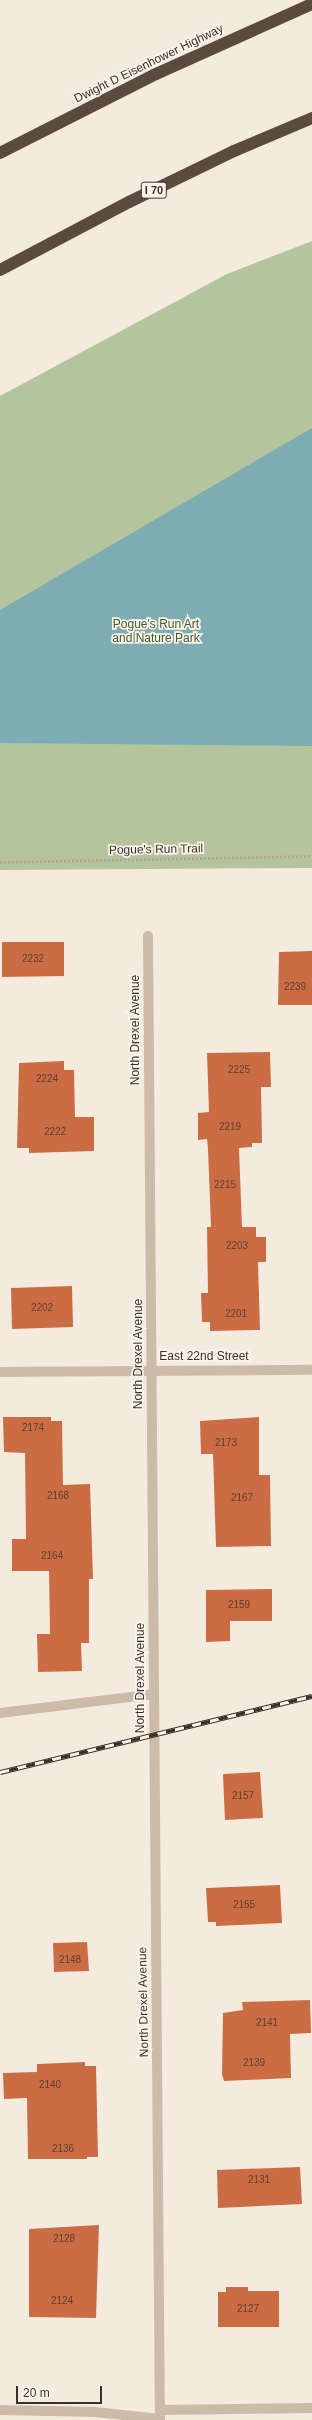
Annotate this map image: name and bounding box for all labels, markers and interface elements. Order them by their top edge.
street label: Dwight D Eisenhower Highway [72,22,226,106]
road number: I 70 [140,181,168,199]
park label: Pogue's Run Art and Nature Park [112,618,200,646]
street label: Pogue's Run Trail [109,842,203,858]
house number: 2232 [22,953,44,965]
street label: North Drexel Avenue [129,974,143,1086]
house number: 2239 [284,981,306,993]
house number: 2225 [228,1064,250,1076]
house number: 2224 [36,1073,58,1085]
house number: 2219 [219,1121,241,1133]
house number: 2222 [44,1126,66,1138]
house number: 2215 [214,1179,236,1191]
house number: 2203 [226,1240,248,1252]
street label: North Drexel Avenue [132,1298,146,1410]
house number: 2202 [31,1302,53,1314]
house number: 2201 [225,1308,247,1320]
street label: East 22nd Street [159,1350,249,1364]
house number: 2174 [22,1422,44,1434]
house number: 2173 [215,1437,237,1449]
house number: 2168 [47,1490,69,1502]
house number: 2167 [231,1492,253,1504]
house number: 2164 [41,1550,63,1562]
house number: 2159 [228,1599,250,1611]
street label: North Drexel Avenue [134,1622,148,1734]
house number: 2157 [232,1790,254,1802]
house number: 2155 [233,1899,255,1911]
street label: North Drexel Avenue [136,1946,152,2058]
house number: 2148 [59,1954,81,1966]
house number: 2141 [256,2017,278,2029]
house number: 2139 [243,2057,265,2069]
house number: 2140 [39,2079,61,2091]
house number: 2136 [52,2143,74,2155]
house number: 2131 [248,2174,270,2186]
house number: 2128 [53,2233,75,2245]
house number: 2124 [51,2295,73,2307]
house number: 2127 [237,2303,259,2315]
scale bar [18,2378,104,2404]
text: 20 m [23,2386,50,2400]

